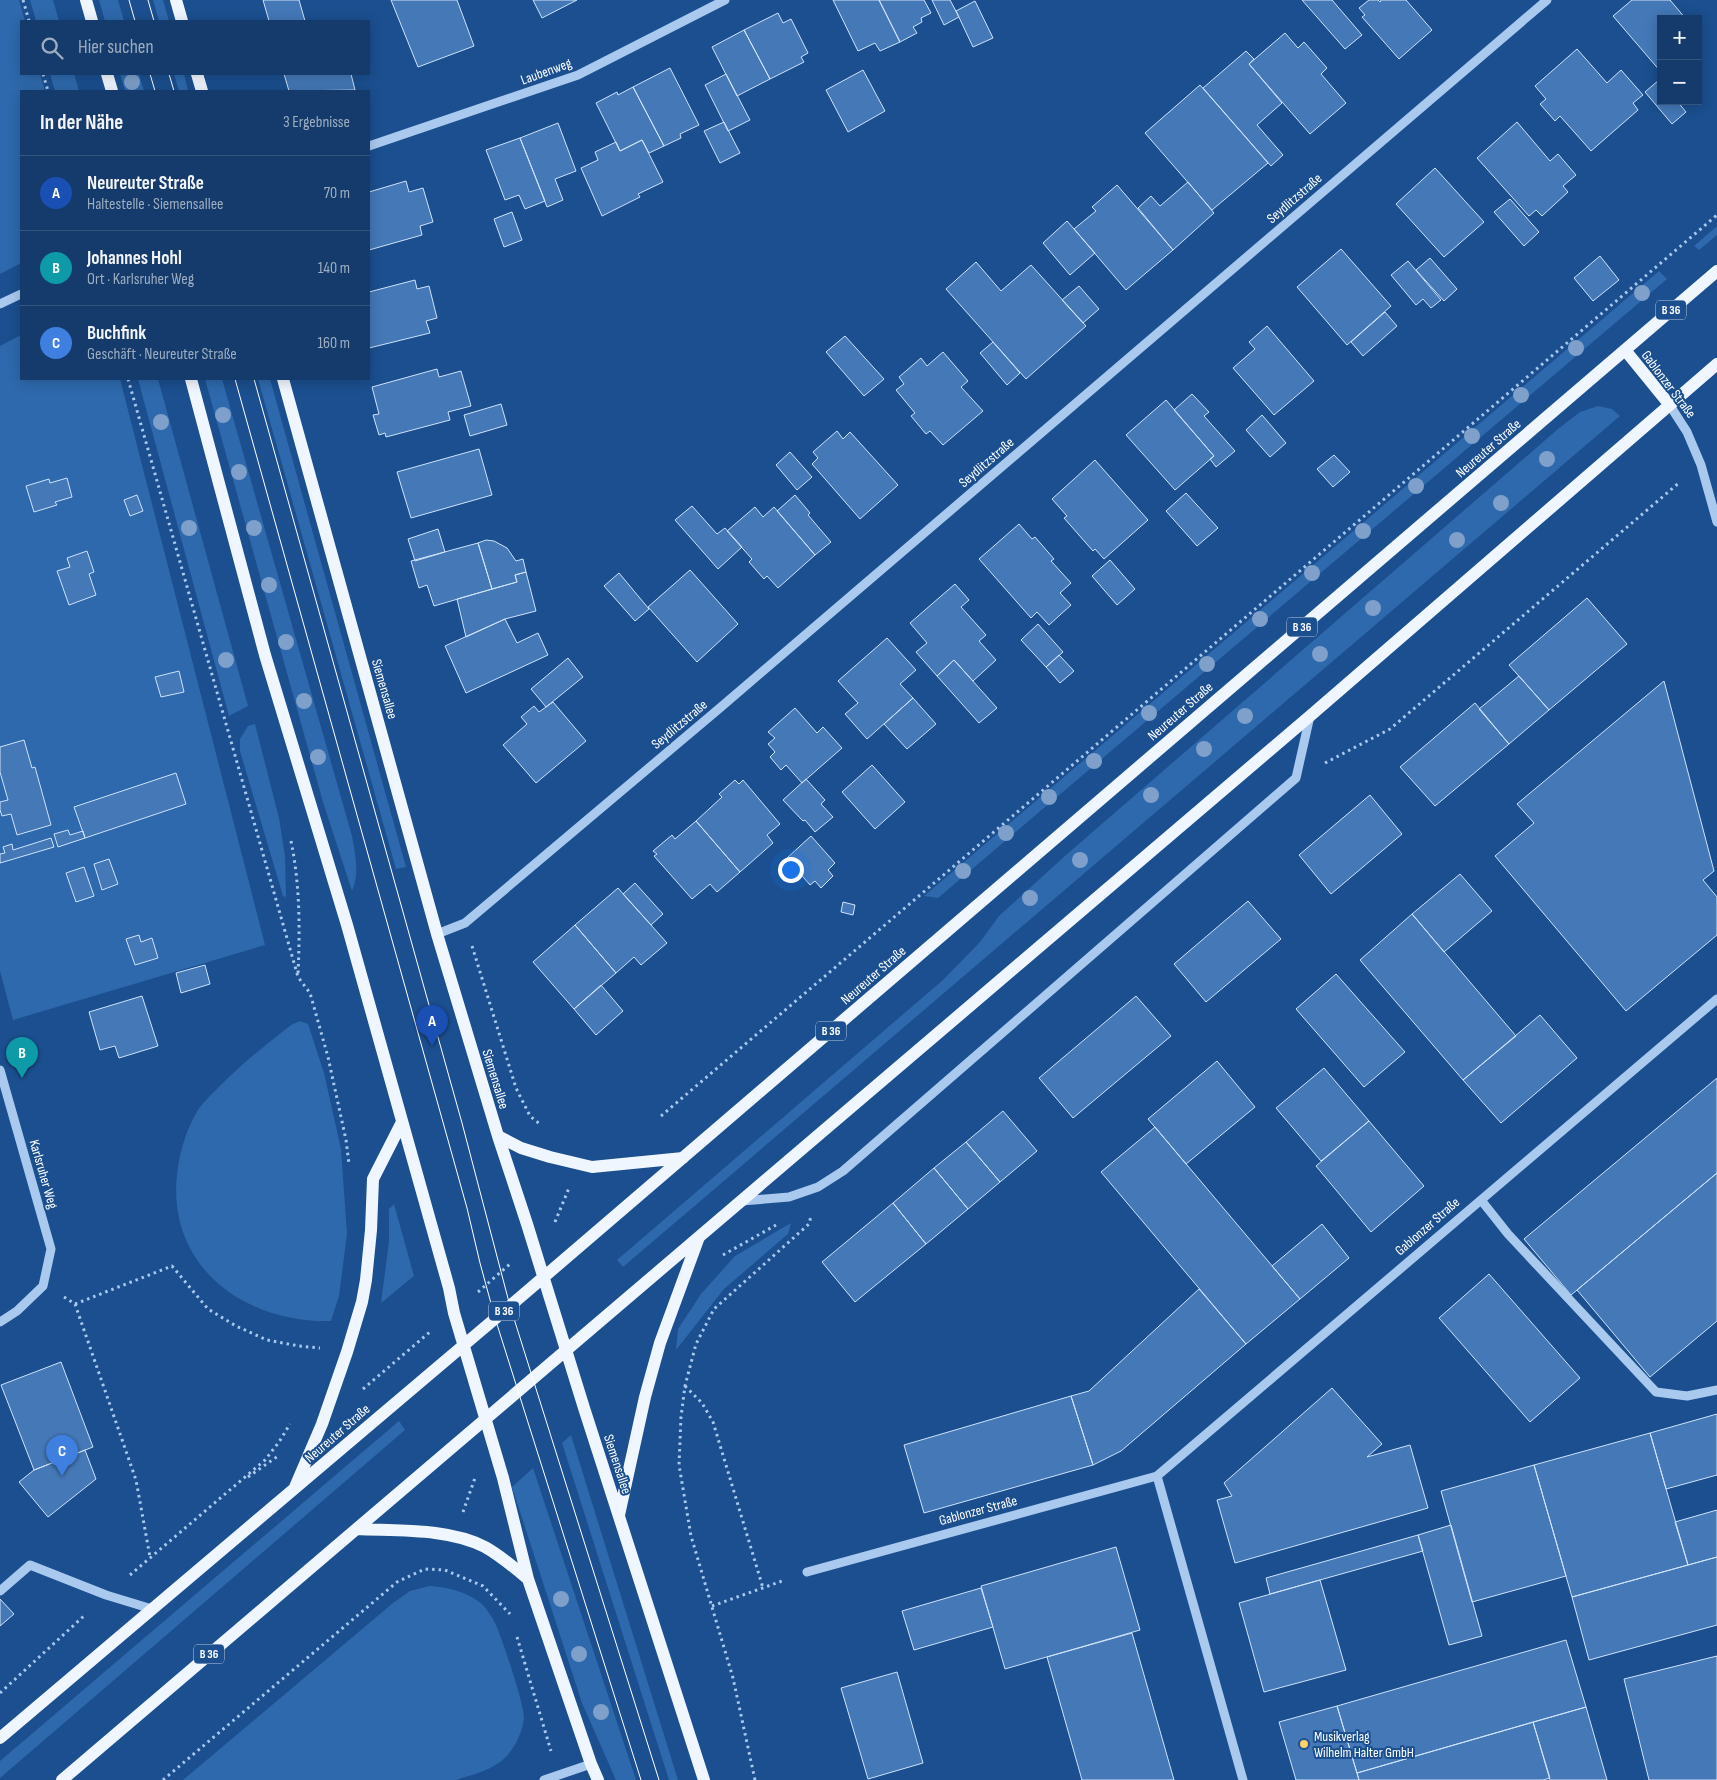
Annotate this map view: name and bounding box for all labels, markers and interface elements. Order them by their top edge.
map controls [1657,15,1702,105]
button: + [1657,15,1702,60]
search box [20,20,370,75]
icon: search [38,34,66,62]
text: Hier suchen [78,36,154,59]
street label: Laubenweg [518,54,574,88]
button: − [1657,60,1702,105]
text: In der Nähe [40,110,123,135]
text: 3 Ergebnisse [283,113,350,132]
street label: Seydlitzstraße [1263,170,1325,227]
text: Neureuter Straße [87,172,204,195]
text: A [52,184,60,203]
text: 70 m [324,184,350,203]
text: Haltestelle · Siemensallee [87,195,224,214]
text: Johannes Hohl [87,247,182,270]
text: B [52,259,60,278]
text: 140 m [318,259,350,278]
text: Ort · Karlsruher Weg [87,270,194,289]
road number: B 36 [1656,300,1686,320]
text: Buchfink [87,322,146,345]
text: C [52,334,60,353]
text: 160 m [317,334,350,353]
text: Geschäft · Neureuter Straße [87,345,237,364]
street label: Gablonzer Straße [1638,347,1700,421]
street label: Neureuter Straße [1452,415,1524,481]
street label: Seydlitzstraße [955,434,1017,491]
road number: B 36 [1287,618,1317,636]
street label: Siemensallee [368,657,401,721]
street label: Neureuter Straße [1144,678,1216,744]
street label: Seydlitzstraße [648,696,711,753]
your location [778,857,804,883]
street label: Neureuter Straße [837,942,909,1008]
pin: A [416,1005,448,1046]
road number: B 36 [816,1021,846,1040]
pin: B [6,1037,38,1078]
street label: Siemensallee [478,1047,513,1111]
street label: Karlsruher Weg [26,1138,62,1211]
street label: Gablonzer Straße [1391,1194,1463,1259]
road number: B 36 [489,1302,519,1320]
street label: Neureuter Straße [301,1400,373,1466]
street label: Siemensallee [600,1432,635,1496]
pin: C [46,1435,78,1476]
street label: Gablonzer Straße [937,1492,1019,1529]
road number: B 36 [194,1645,224,1664]
place label: Musikverlag Wilhelm Halter GmbH [1314,1728,1414,1761]
marker: Musikverlag Wilhelm Halter GmbH [1298,1738,1310,1750]

